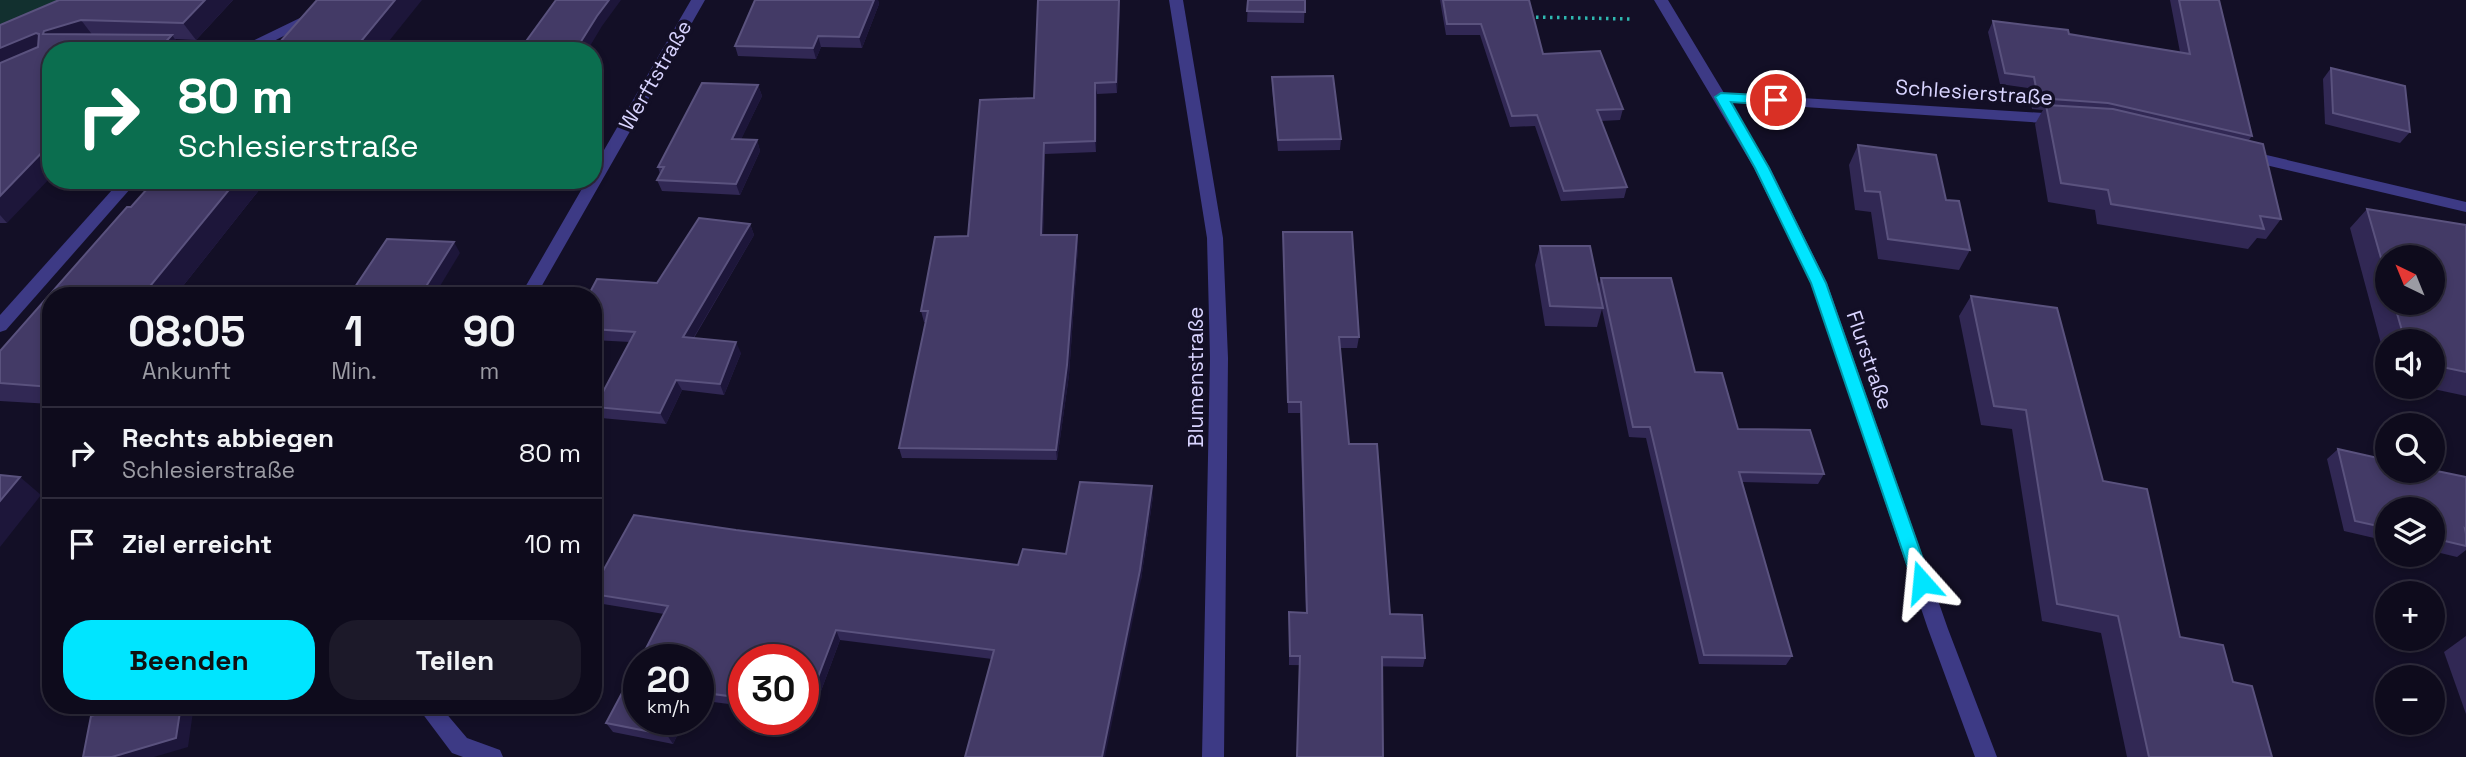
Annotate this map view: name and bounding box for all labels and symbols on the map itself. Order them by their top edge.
street label: Werftstraße [613,15,697,135]
pin [1746,70,1806,130]
street label: Schlesierstraße [1894,73,2054,111]
north arrow [2375,245,2445,315]
street label: Blumenstraße [1182,307,1209,448]
street label: Flurstraße [1841,307,1899,413]
position arrow [1885,545,1959,619]
speed limit sign: 30 [728,644,819,735]

